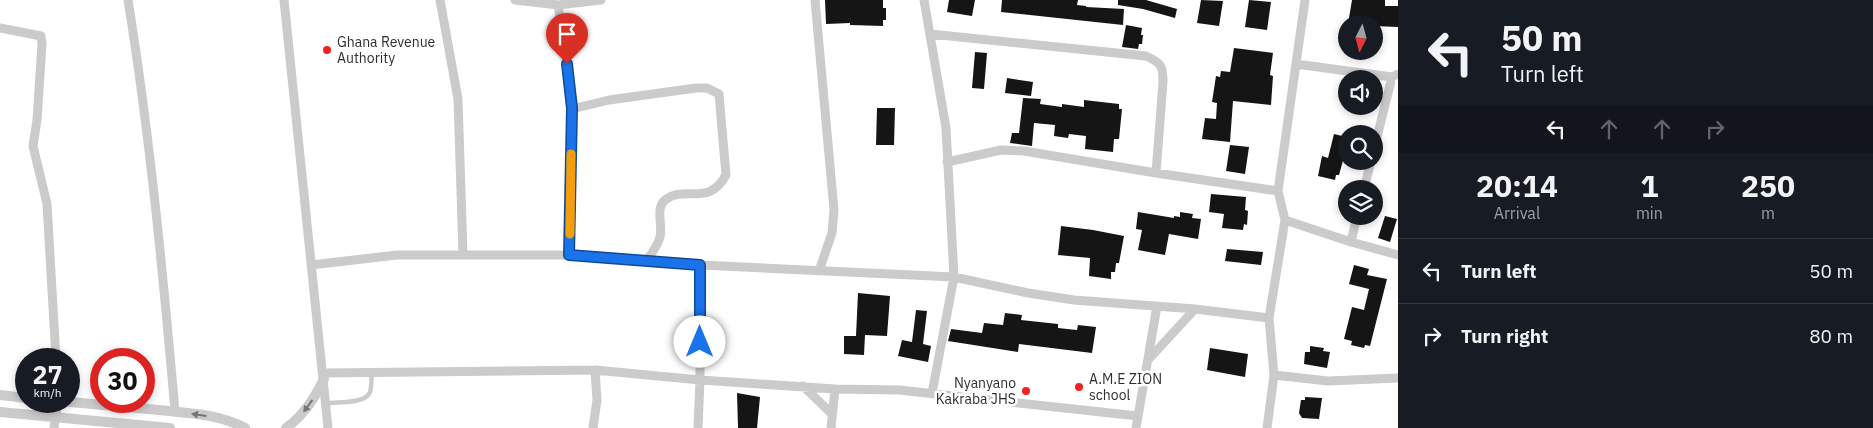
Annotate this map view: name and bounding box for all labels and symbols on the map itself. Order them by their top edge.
pin [546,13,588,64]
north arrow [1338,15,1382,60]
place label: Ghana Revenue Authority [337,33,436,67]
marker: Ghana Revenue Authority [321,44,333,56]
position arrow [673,315,725,367]
speed limit sign: 30 [90,348,155,413]
place label: A.M.E ZION school [1089,370,1162,404]
place label: Nyanyano Kakraba JHS [936,374,1016,408]
marker: A.M.E ZION school [1073,381,1085,393]
marker: Nyanyano Kakraba JHS [1020,385,1032,397]
one-way arrow [303,399,313,413]
one-way arrow [191,410,207,418]

